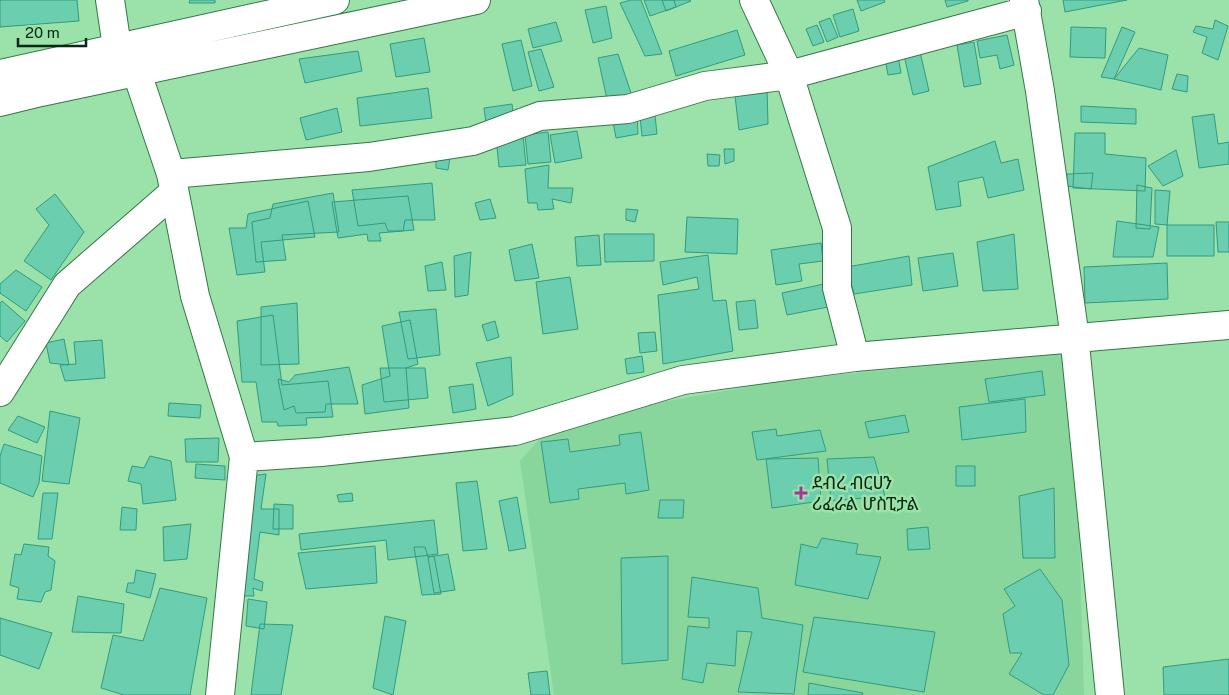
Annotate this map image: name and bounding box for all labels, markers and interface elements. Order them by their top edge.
scale bar [18,15,85,47]
text: 20 m [25,24,60,41]
place label: ደብረ ብርሀን ሪፈራል ሆስፒታል [812,472,919,514]
marker: ደብረ ብርሀን ሪፈራል ሆስፒታል [794,486,808,500]

